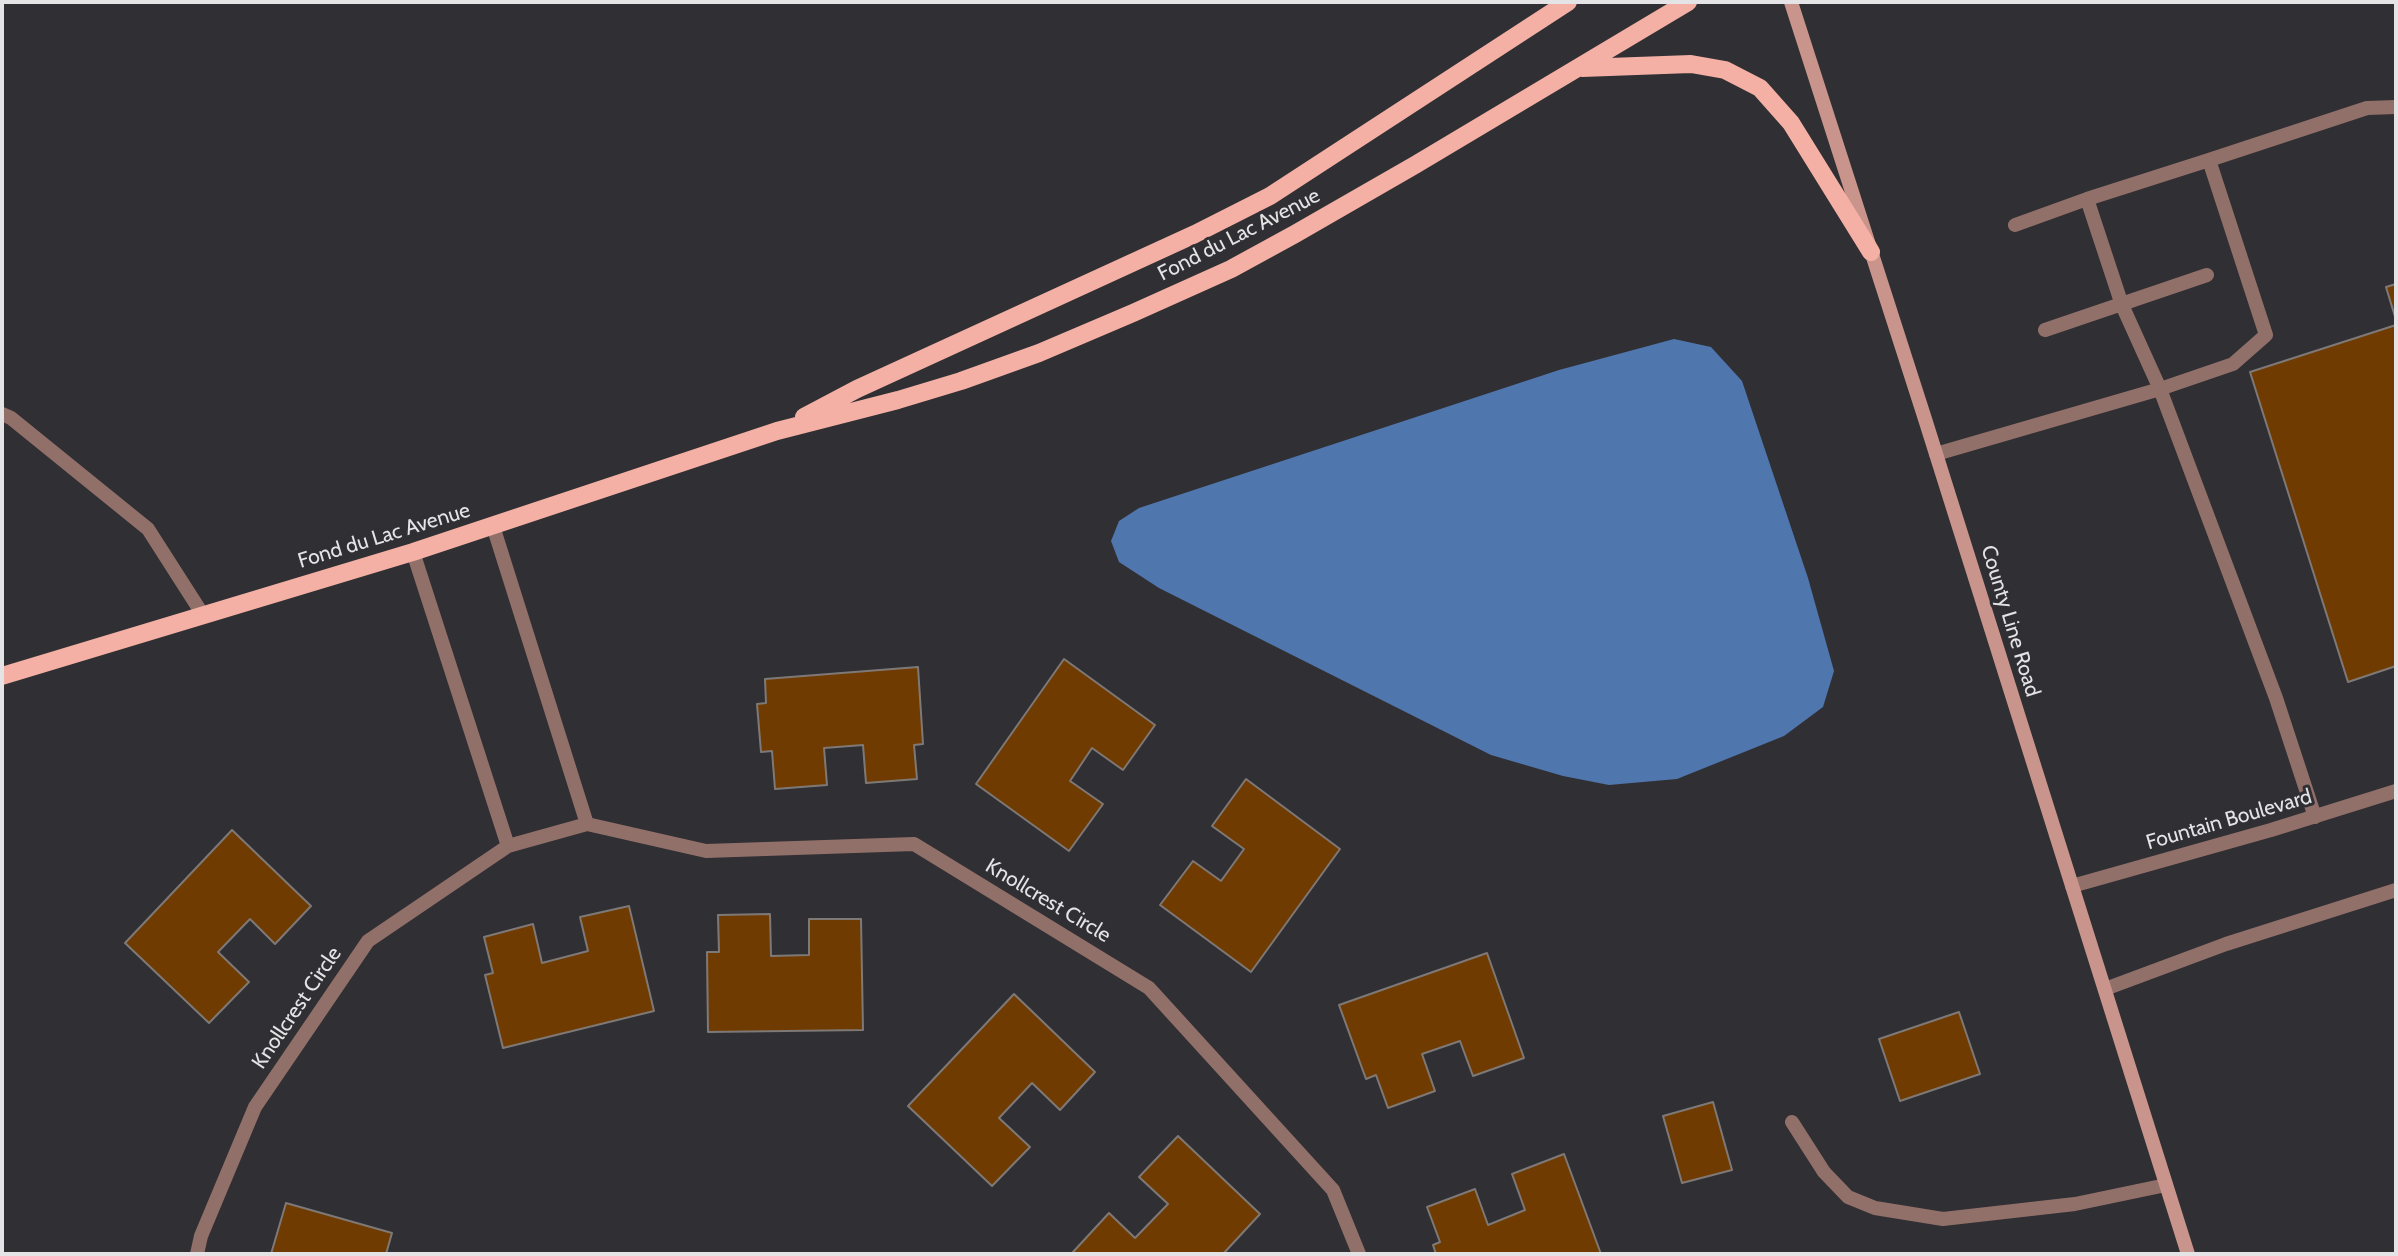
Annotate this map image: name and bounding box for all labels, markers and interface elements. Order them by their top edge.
street label: Fond du Lac Avenue [1154,183,1324,287]
street label: Fond du Lac Avenue [295,498,473,574]
street label: County Line Road [1975,542,2045,700]
street label: Fountain Boulevard [2143,784,2315,856]
street label: Knollcrest Circle [981,854,1115,948]
street label: Knollcrest Circle [247,942,347,1074]

